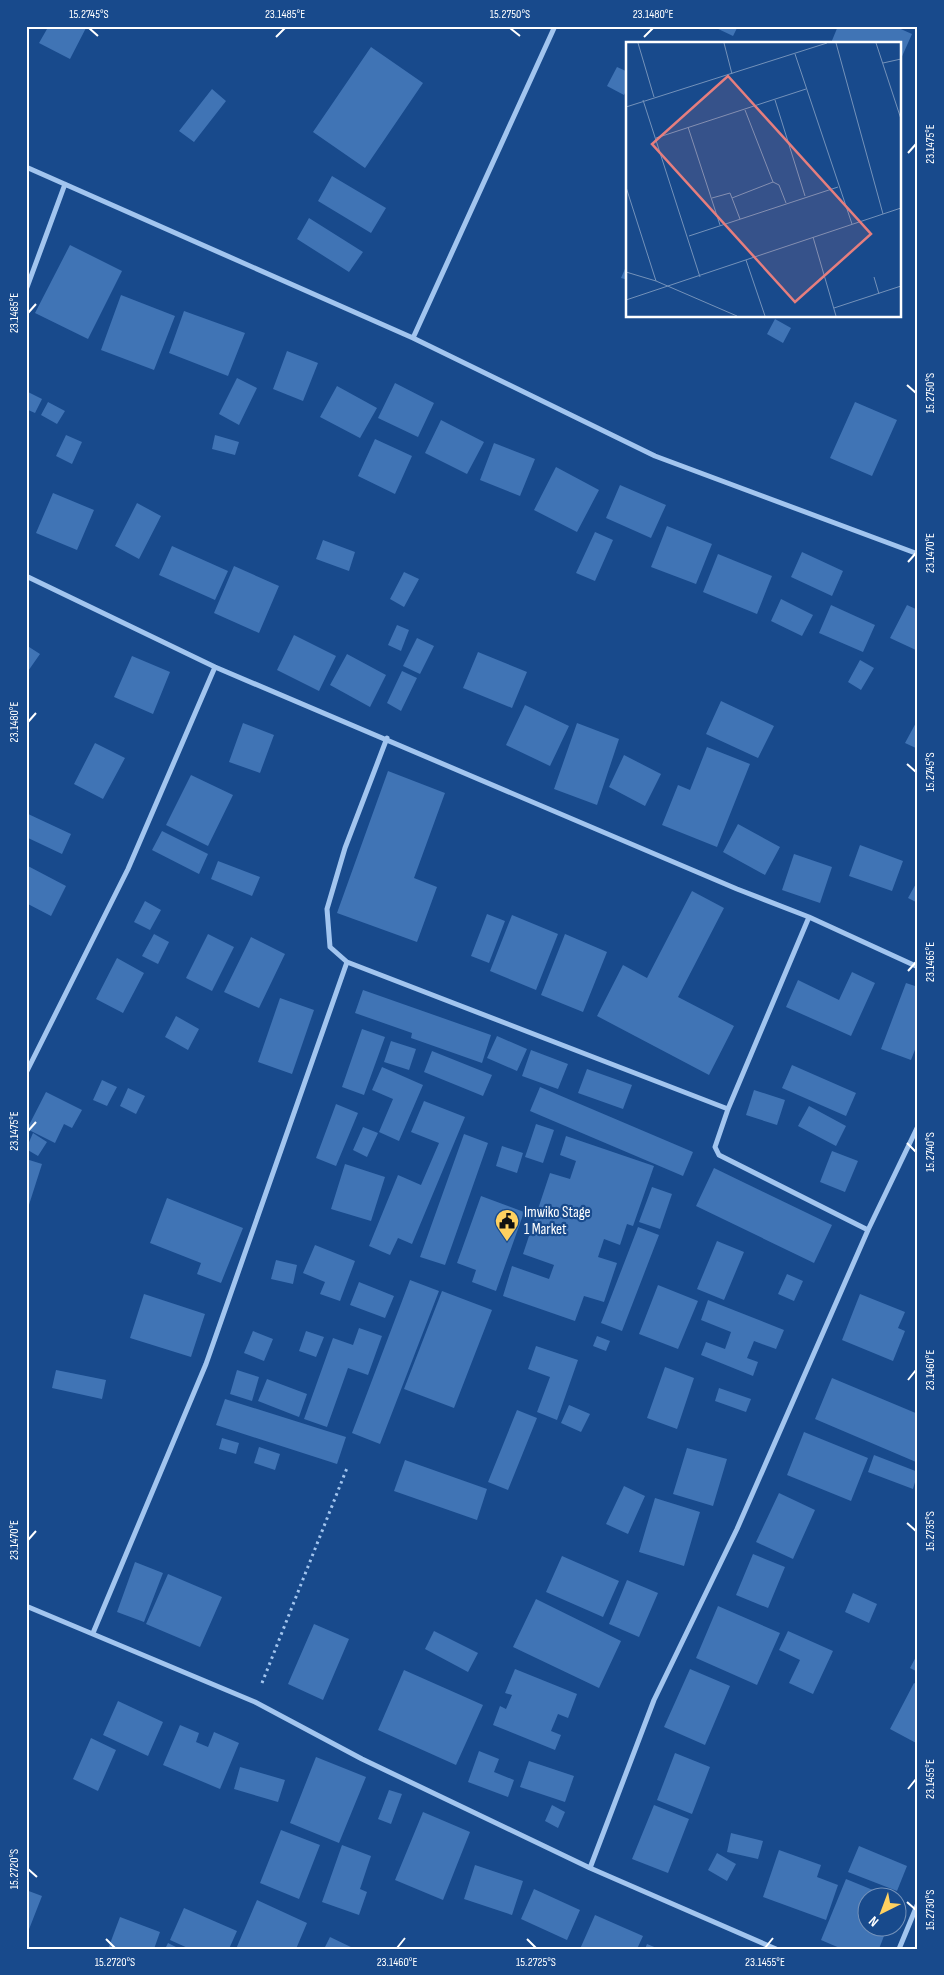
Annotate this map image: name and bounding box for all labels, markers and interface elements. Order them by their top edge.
text: 15.2745°S [69,7,109,22]
text: 23.1485°E [265,7,305,22]
text: 15.2750°S [490,7,530,22]
text: 23.1480°E [633,7,673,22]
inset map [626,42,902,318]
text: 23.1475°E [923,124,938,164]
text: 23.1485°E [7,293,22,333]
text: 15.2750°S [923,373,938,413]
text: 23.1470°E [923,533,938,573]
text: 23.1480°E [7,702,22,742]
text: 15.2745°S [923,752,938,792]
text: 23.1465°E [923,942,938,982]
text: 23.1475°E [7,1111,22,1151]
text: 15.2740°S [923,1132,938,1172]
place label: Imwiko Stage 1 Market [524,1203,591,1239]
public building icon: Imwiko Stage 1 Market [494,1208,520,1242]
text: 23.1460°E [923,1350,938,1390]
text: 15.2735°S [923,1511,938,1551]
text: 23.1470°E [7,1520,22,1560]
text: 23.1455°E [923,1759,938,1799]
text: 15.2720°S [7,1849,22,1889]
north arrow [856,1888,906,1938]
text: 15.2730°S [923,1890,938,1930]
text: N [865,1912,882,1930]
text: 15.2720°S [95,1955,135,1970]
text: 23.1460°E [377,1955,417,1970]
text: 15.2725°S [516,1955,556,1970]
text: 23.1455°E [745,1955,785,1970]

